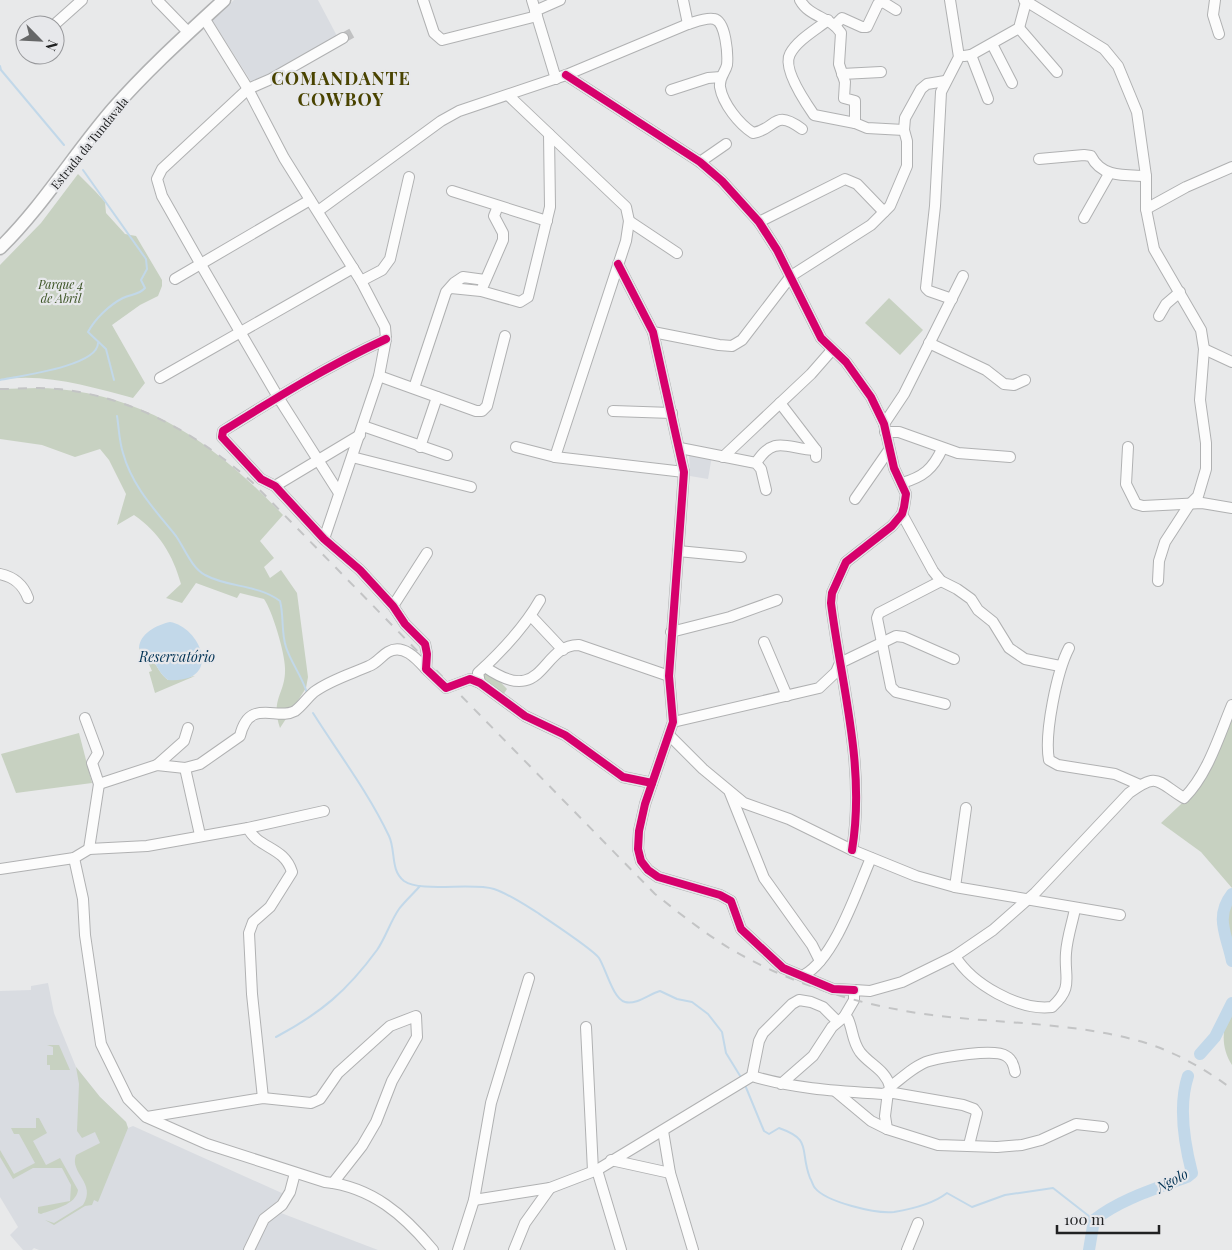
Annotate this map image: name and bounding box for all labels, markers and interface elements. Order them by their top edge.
north arrow [15,15,65,65]
text: N [42,37,63,54]
district label: COMANDANTE COWBOY [271,66,411,111]
street label: Estrada da Tundavala [47,94,131,192]
park label: Parque 4 de Abril [37,276,84,306]
water label: Reservatório [138,647,215,666]
water label: Ngolo [1151,1164,1191,1197]
scale bar [1057,1202,1160,1234]
text: 100 m [1064,1209,1105,1229]

